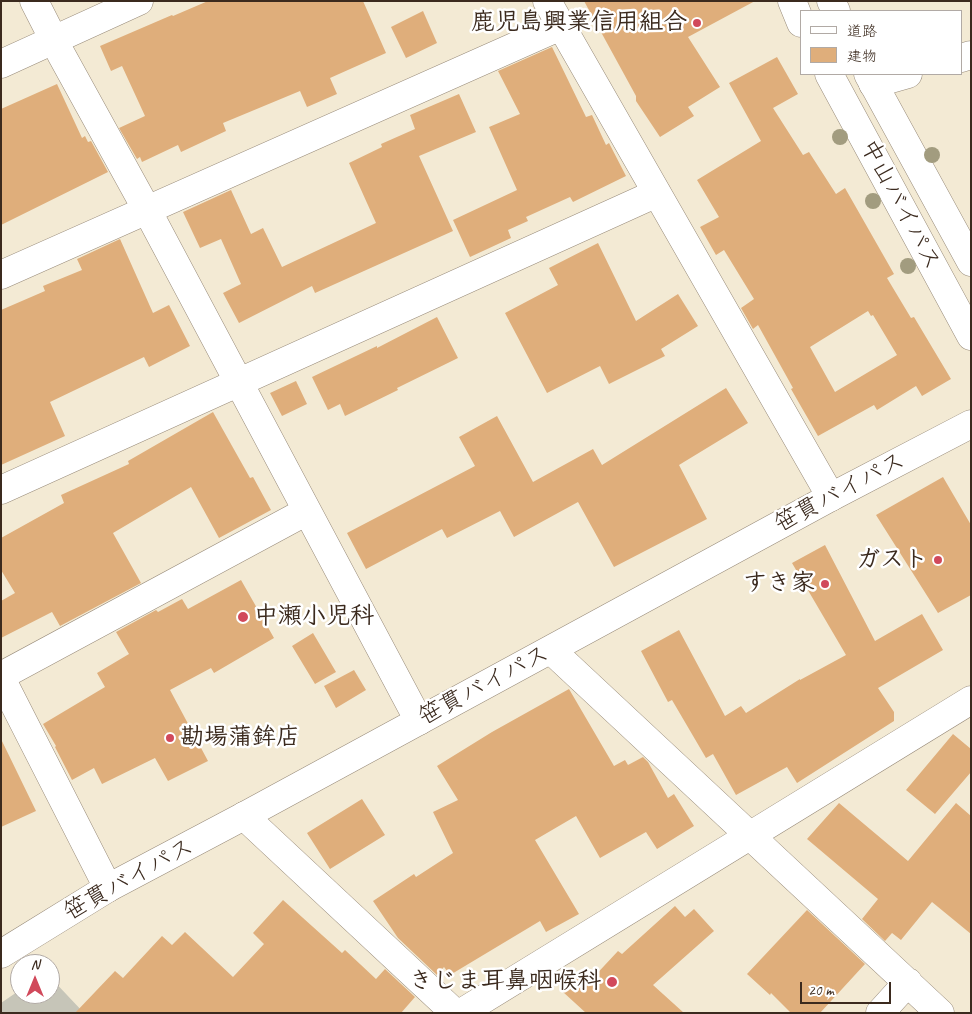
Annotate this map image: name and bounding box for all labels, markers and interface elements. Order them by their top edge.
place label: 鹿児島興業信用組合 [471,9,687,37]
legend [800,10,962,75]
marker: 鹿児島興業信用組合 [691,17,703,29]
text: 道路 [847,22,877,41]
text: 建物 [847,47,877,66]
street label: 中山バイパス [853,135,947,275]
street label: 笹貫バイパス [770,446,910,540]
place label: ガスト [856,546,928,574]
marker: ガスト [932,554,944,566]
place label: すき家 [743,570,815,598]
marker: すき家 [819,578,831,590]
place label: 中瀬小児科 [254,603,374,631]
marker: 中瀬小児科 [236,610,250,624]
street label: 笹貫バイパス [414,639,554,733]
place label: 勘場蒲鉾店 [180,724,300,752]
marker: 勘場蒲鉾店 [164,732,176,744]
street label: 笹貫バイパス [59,832,199,928]
north arrow [10,954,60,1004]
text: N [31,956,39,973]
place label: きじま耳鼻咽喉科 [409,968,601,996]
scale bar [802,972,893,1004]
marker: きじま耳鼻咽喉科 [605,975,619,989]
text: 20 m [808,981,834,1000]

